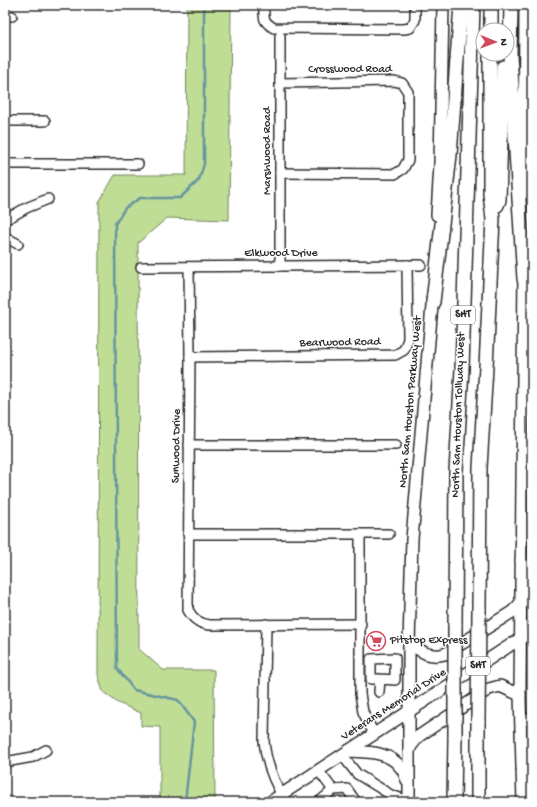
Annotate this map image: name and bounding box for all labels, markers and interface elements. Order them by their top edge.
north arrow [475,22,515,62]
text: N [497,38,509,46]
street label: Crosswood Road [308,63,393,77]
street label: Marshwood Road [261,106,275,195]
street label: Elkwood Drive [244,247,318,261]
road number: SHT [451,306,475,324]
street label: North Sam Houston Parkway West [397,315,426,488]
street label: North Sam Houston Tollway West [449,331,469,498]
street label: Bearwood Road [298,335,382,351]
street label: Sunwood Drive [169,408,185,483]
supermarket icon: Pitstop Express [365,630,387,652]
place label: Pitstop Express [389,634,468,648]
road number: SHT [466,657,490,675]
street label: Veterans Memorial Drive [338,665,450,745]

